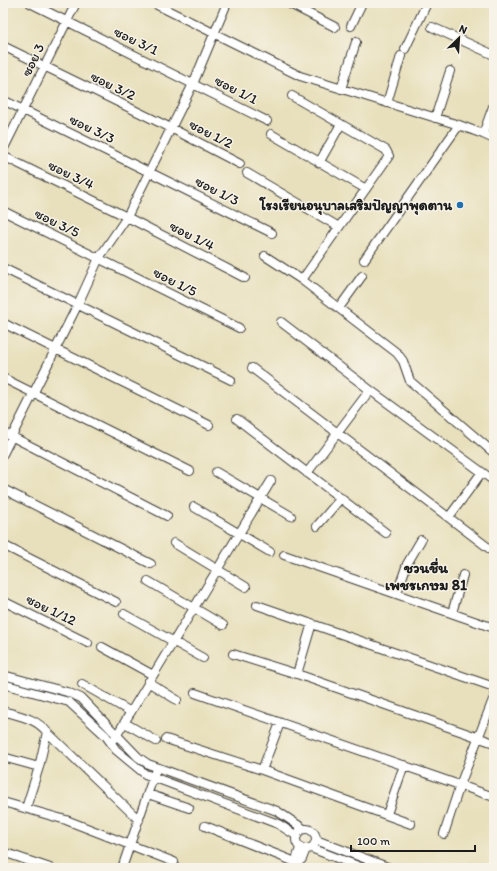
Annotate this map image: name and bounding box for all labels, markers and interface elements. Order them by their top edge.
north arrow [439,18,479,58]
text: N [457,22,469,37]
street label: ซอย 3/1 [111,23,161,59]
street label: ซอย 3 [18,40,48,79]
street label: ซอย 3/2 [88,68,139,104]
street label: ซอย 1/1 [212,72,261,108]
street label: ซอย 3/3 [67,111,118,147]
street label: ซอย 1/2 [186,116,236,153]
street label: ซอย 3/4 [45,157,97,194]
street label: ซอย 1/3 [192,173,242,209]
place label: โรงเรียนอนุบาลเสริมปัญญาพุดตาน [259,196,452,216]
marker: โรงเรียนอนุบาลเสริมปัญญาพุดตาน [455,200,465,210]
street label: ซอย 3/5 [32,205,82,241]
street label: ซอย 1/4 [167,218,218,255]
street label: ซอย 1/5 [150,264,200,300]
district label: ชวนชื่น เพชรเกษม 81 [385,557,467,594]
street label: ซอย 1/12 [23,591,79,630]
scale bar [351,827,475,853]
text: 100 m [357,834,390,848]

